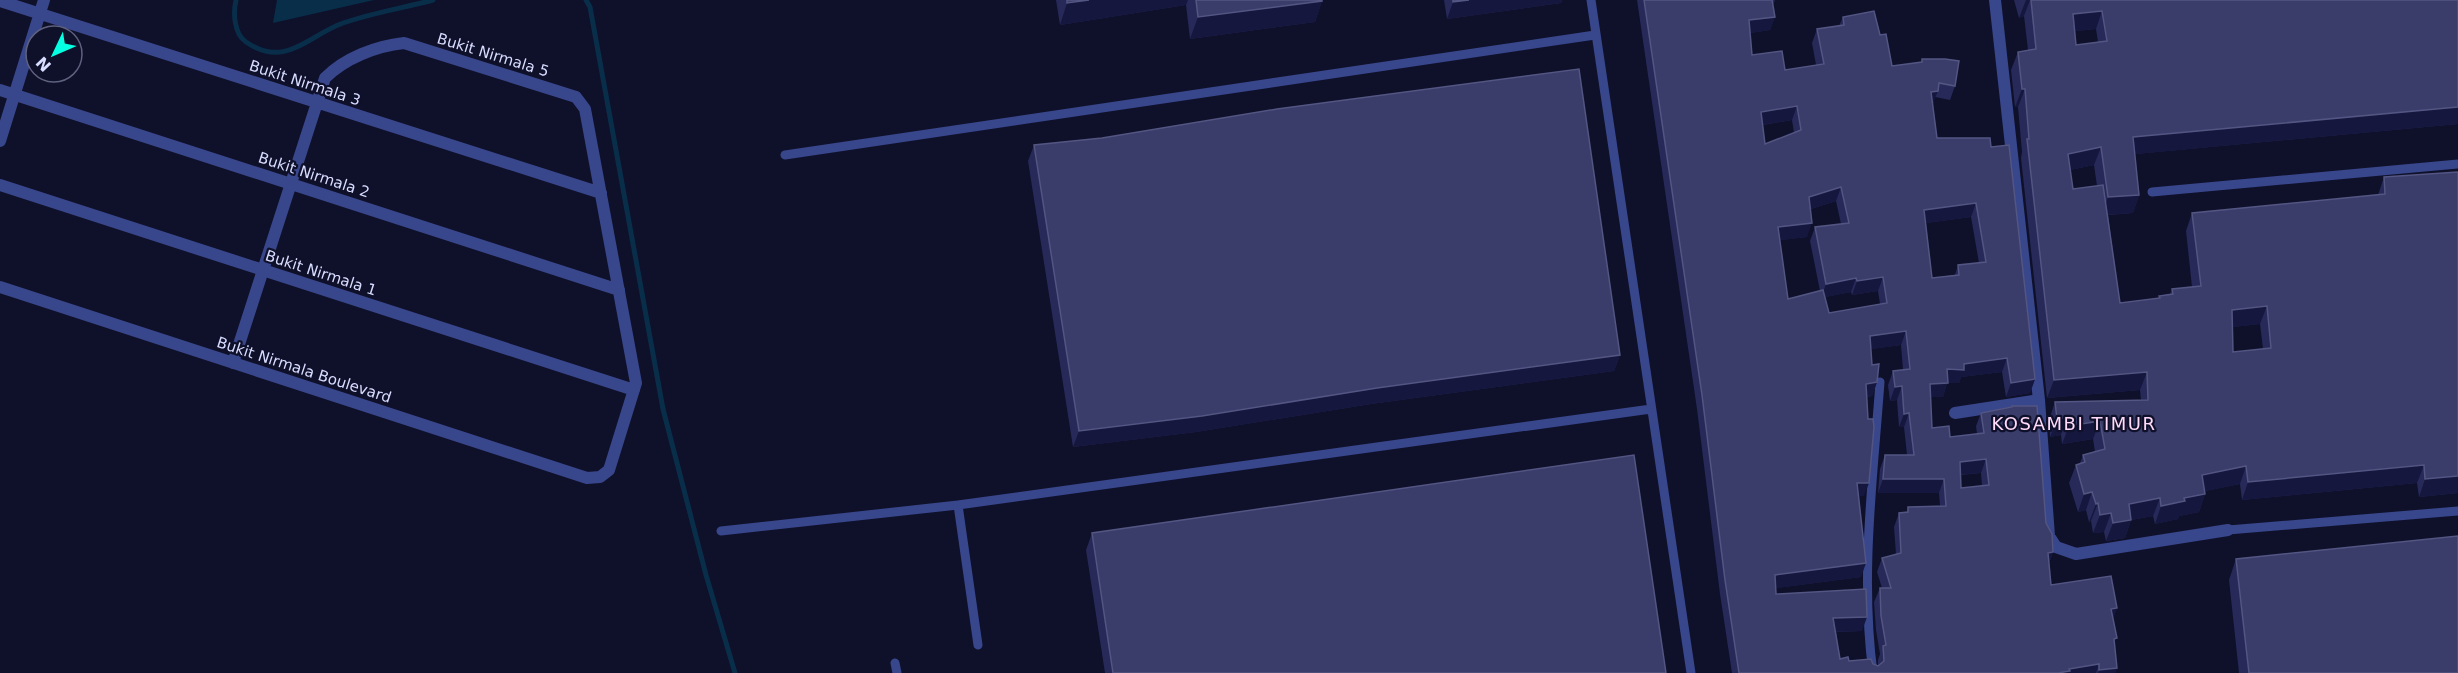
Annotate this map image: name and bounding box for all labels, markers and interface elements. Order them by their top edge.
north arrow [24,24,84,84]
street label: Bukit Nirmala 5 [435,29,551,81]
text: N [32,53,55,75]
street label: Bukit Nirmala 3 [247,57,363,109]
street label: Bukit Nirmala 2 [256,149,372,201]
street label: Bukit Nirmala 1 [263,247,379,299]
street label: Bukit Nirmala Boulevard [214,333,394,407]
district label: KOSAMBI TIMUR [1992,413,2157,434]

